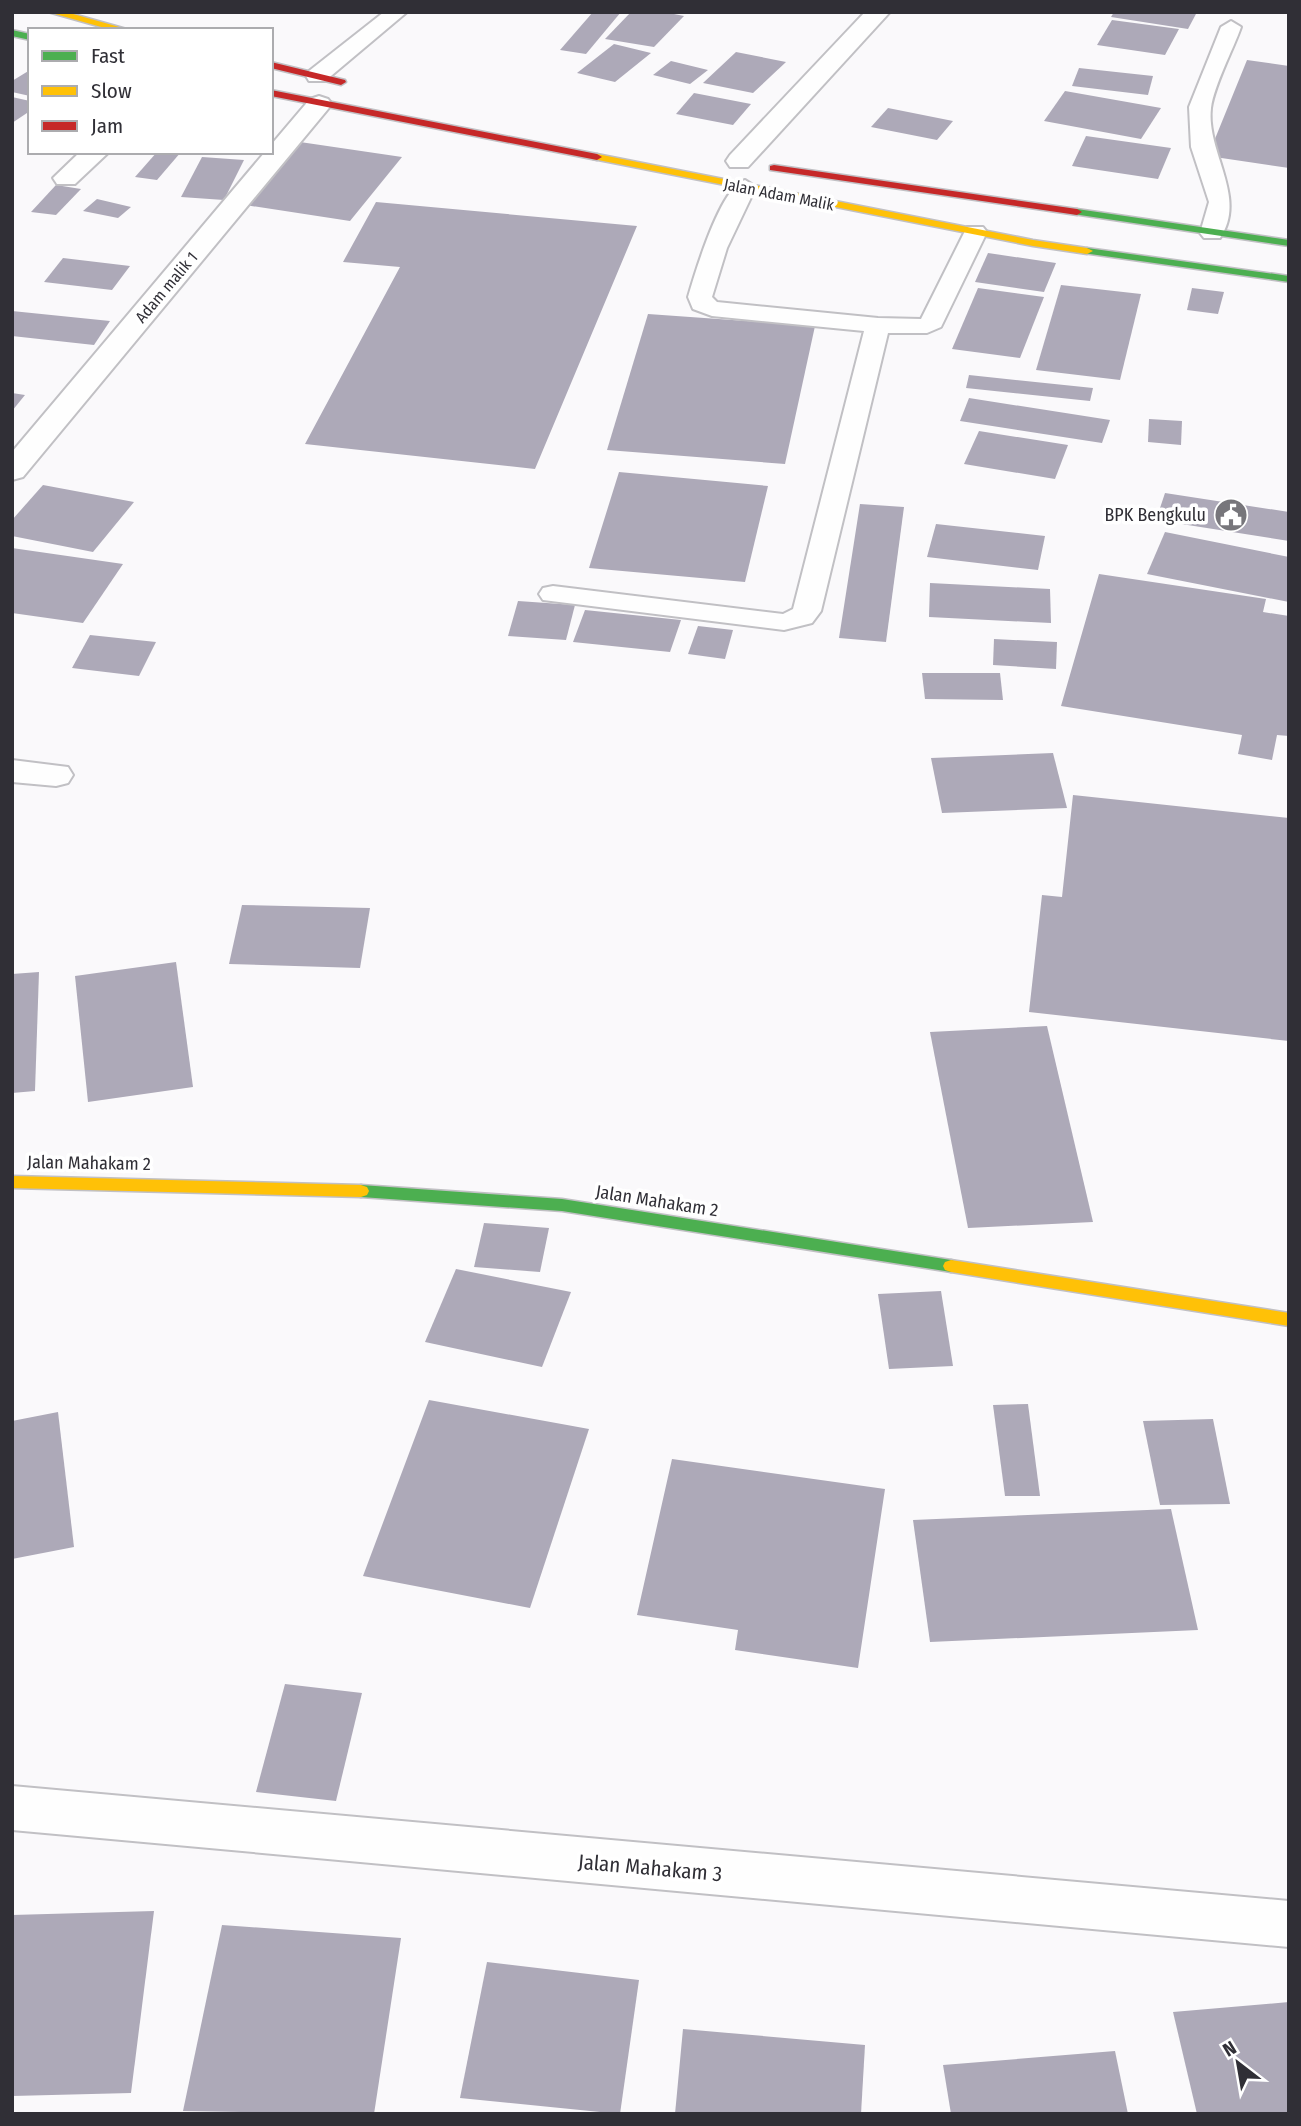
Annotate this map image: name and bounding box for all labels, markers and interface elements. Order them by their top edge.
legend [28,28,273,154]
text: Fast [91,43,125,69]
text: Slow [91,78,132,104]
text: Jam [91,113,123,139]
street label: Jalan Adam Malik [722,174,836,215]
street label: Adam malik 1 [131,248,201,327]
public building icon: BPK Bengkulu [1212,496,1250,534]
place label: BPK Bengkulu [1104,504,1206,526]
street label: Jalan Mahakam 2 [27,1151,151,1175]
street label: Jalan Mahakam 2 [594,1180,720,1222]
street label: Jalan Mahakam 3 [577,1849,723,1887]
north arrow [1203,2028,1273,2098]
text: N [1219,2036,1240,2062]

